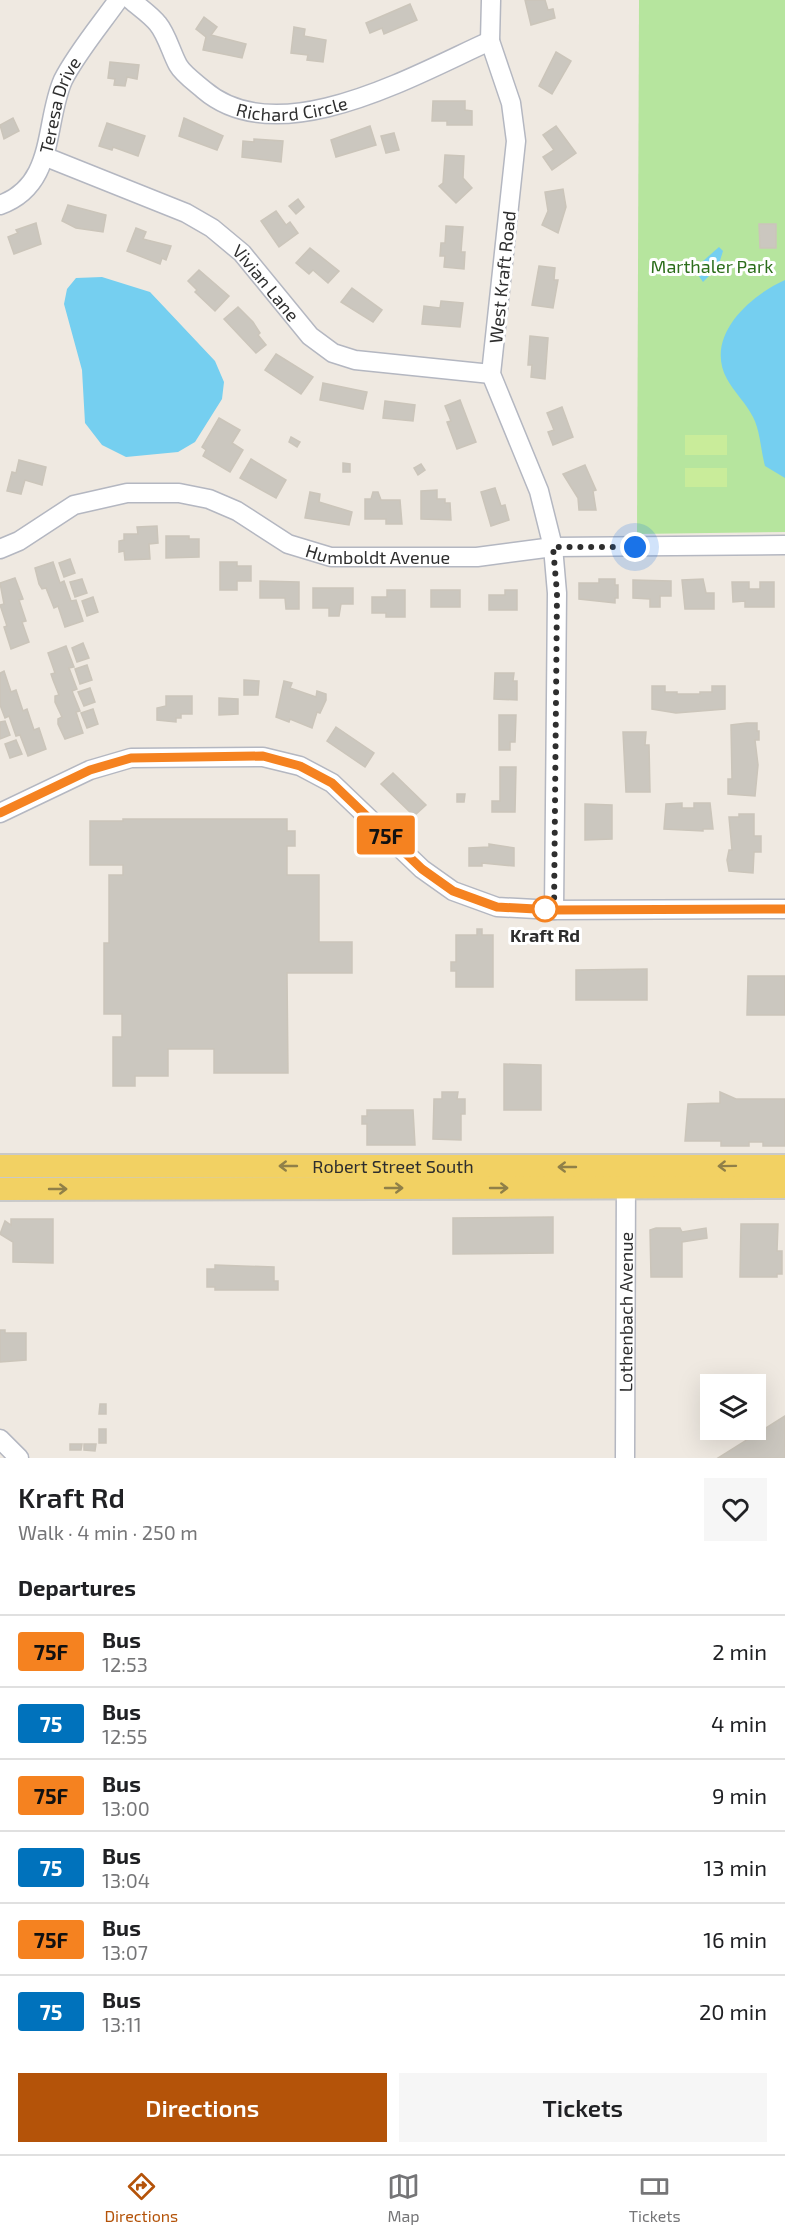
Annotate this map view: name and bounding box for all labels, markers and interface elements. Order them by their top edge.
street label: Teresa Drive [34,52,85,156]
street label: Richard Circle [234,91,350,125]
street label: West Kraft Road [484,210,520,344]
street label: Vivian Lane [228,239,304,325]
park label: Marthaler Park [651,255,773,277]
your location [620,532,650,562]
street label: Humboldt Avenue [303,539,450,568]
line badge: 75F [352,816,420,854]
text: 75F [369,823,403,848]
marker: Kraft Rd [532,896,558,922]
place label: Kraft Rd [510,924,580,946]
street label: Robert Street South [312,1155,474,1177]
one-way arrow [278,1160,298,1172]
one-way arrow [717,1160,737,1172]
one-way arrow [557,1161,577,1173]
one-way arrow [384,1182,404,1194]
one-way arrow [488,1182,508,1194]
one-way arrow [48,1183,68,1194]
street label: Lothenbach Avenue [614,1232,637,1392]
map controls [700,1374,766,1440]
button: layers [700,1374,766,1440]
button: heart [704,1478,767,1541]
text: Kraft Rd [18,1480,125,1514]
text: Walk · 4 min · 250 m [18,1520,198,1544]
text: Departures [18,1574,136,1600]
text: Bus [102,1626,141,1652]
text: 2 min [712,1638,767,1664]
text: 75F [34,1639,68,1664]
text: 12:53 [102,1652,148,1676]
text: Bus [102,1698,141,1724]
text: 4 min [711,1710,767,1736]
text: 75 [40,1711,62,1736]
text: 12:55 [102,1724,147,1748]
text: Bus [102,1770,141,1796]
text: 9 min [712,1782,767,1808]
text: 75F [34,1783,68,1808]
text: 13:00 [102,1796,150,1820]
text: Bus [102,1842,141,1868]
text: 13 min [704,1854,767,1880]
text: 75 [40,1855,62,1880]
text: 13:04 [102,1868,150,1892]
text: Bus [102,1914,141,1940]
text: 16 min [703,1926,767,1952]
text: 75F [34,1927,68,1952]
text: 13:07 [102,1940,148,1964]
text: Bus [102,1986,141,2012]
text: 20 min [699,1998,767,2024]
text: 75 [40,1999,62,2024]
text: 13:11 [102,2012,142,2036]
button: Directions [18,2073,387,2142]
button: Tickets [399,2073,767,2142]
tab: Directions [104,2170,178,2225]
tab: Map [387,2170,420,2225]
tab: Tickets [629,2170,681,2225]

